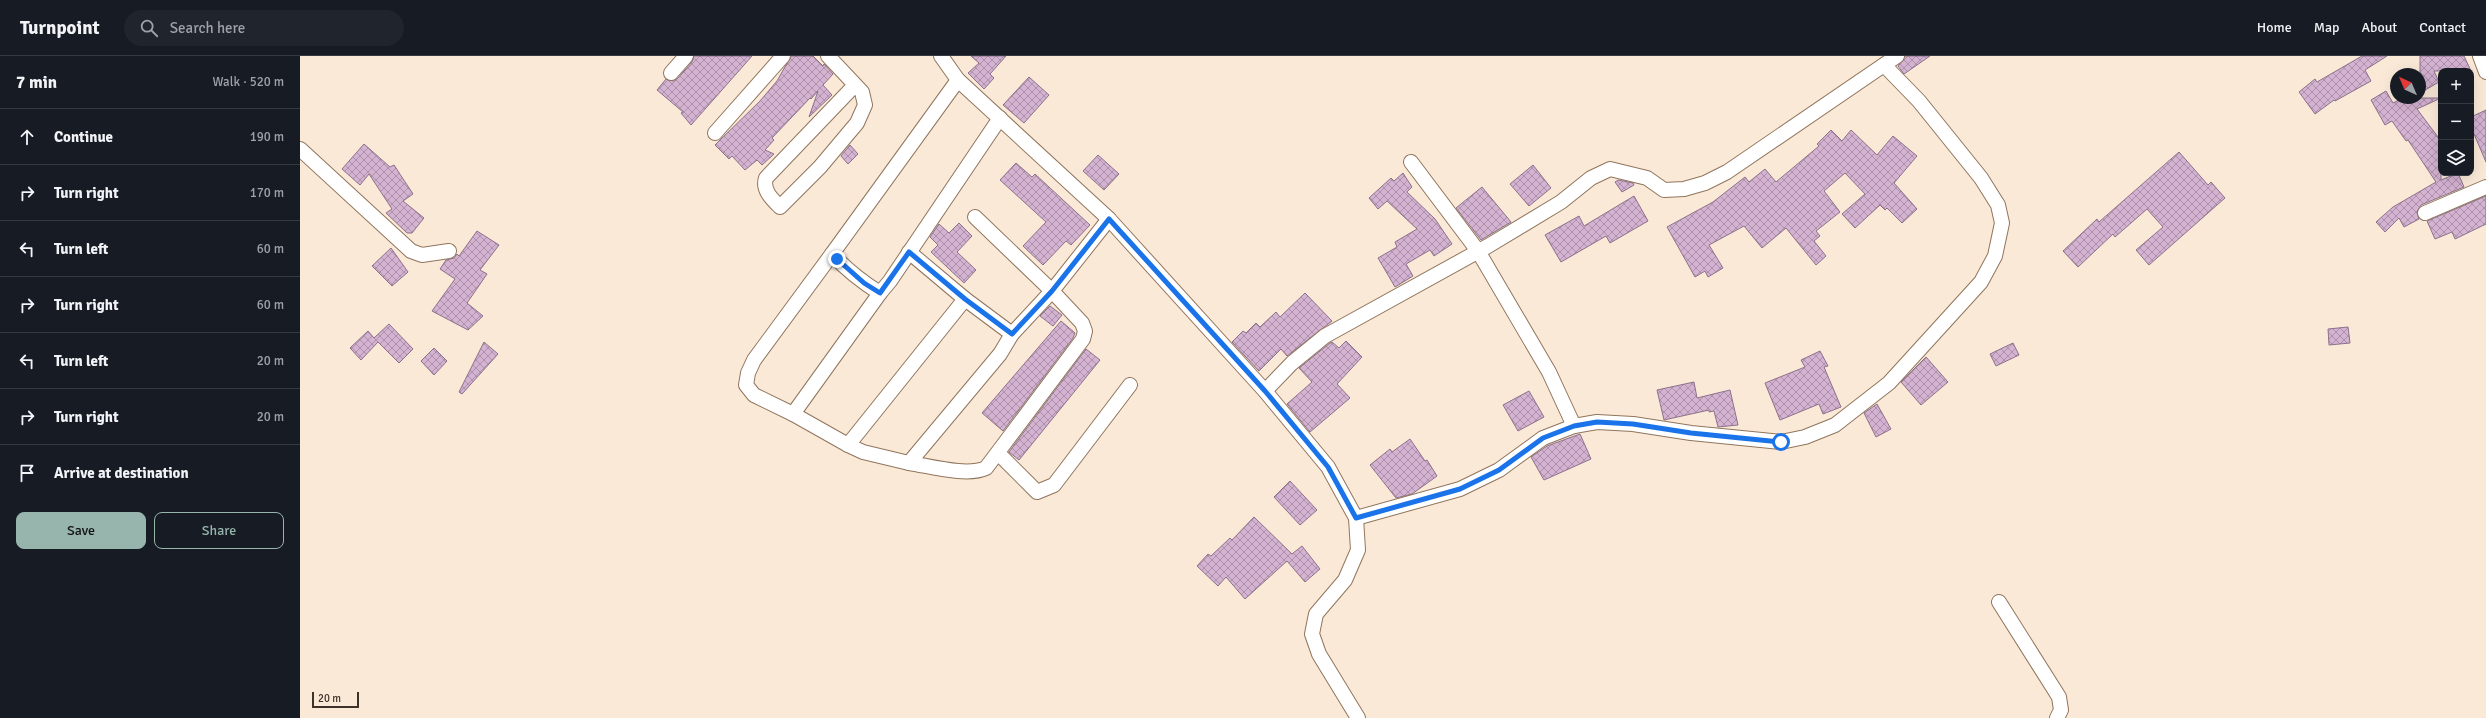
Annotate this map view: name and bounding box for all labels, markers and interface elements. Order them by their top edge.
search box [124,10,404,46]
text: Turnpoint [20,16,100,40]
icon: search [138,17,160,39]
text: Search here [170,19,245,37]
text: Home [2257,19,2292,36]
text: Map [2314,19,2339,36]
text: About [2361,19,2397,36]
text: Contact [2419,19,2466,36]
north arrow [2390,68,2426,104]
map controls [2438,68,2474,176]
button: + [2438,68,2474,104]
text: 7 min [16,72,57,93]
text: Walk · 520 m [213,74,284,90]
button: − [2438,104,2474,140]
icon: ahead [16,126,38,148]
text: Continue [54,128,113,146]
text: 190 m [250,129,284,145]
button: layers [2438,140,2474,176]
icon: right [16,182,38,204]
text: Turn right [54,184,119,202]
text: 170 m [250,185,284,201]
icon: left [16,238,38,260]
text: Turn left [54,240,108,258]
text: 60 m [257,241,284,257]
route end [828,250,846,268]
icon: right [16,294,38,316]
text: Turn right [54,296,119,314]
text: 60 m [257,297,284,313]
icon: left [16,350,38,372]
text: Turn left [54,352,108,370]
text: 20 m [257,353,284,369]
icon: right [16,406,38,428]
text: Turn right [54,408,119,426]
text: 20 m [257,409,284,425]
route start [1772,433,1790,451]
icon: arrive [16,462,38,484]
text: Arrive at destination [54,464,189,482]
button: Save [16,512,146,549]
button: Share [154,512,284,549]
scale bar [312,690,359,709]
text: 20 m [318,692,341,705]

